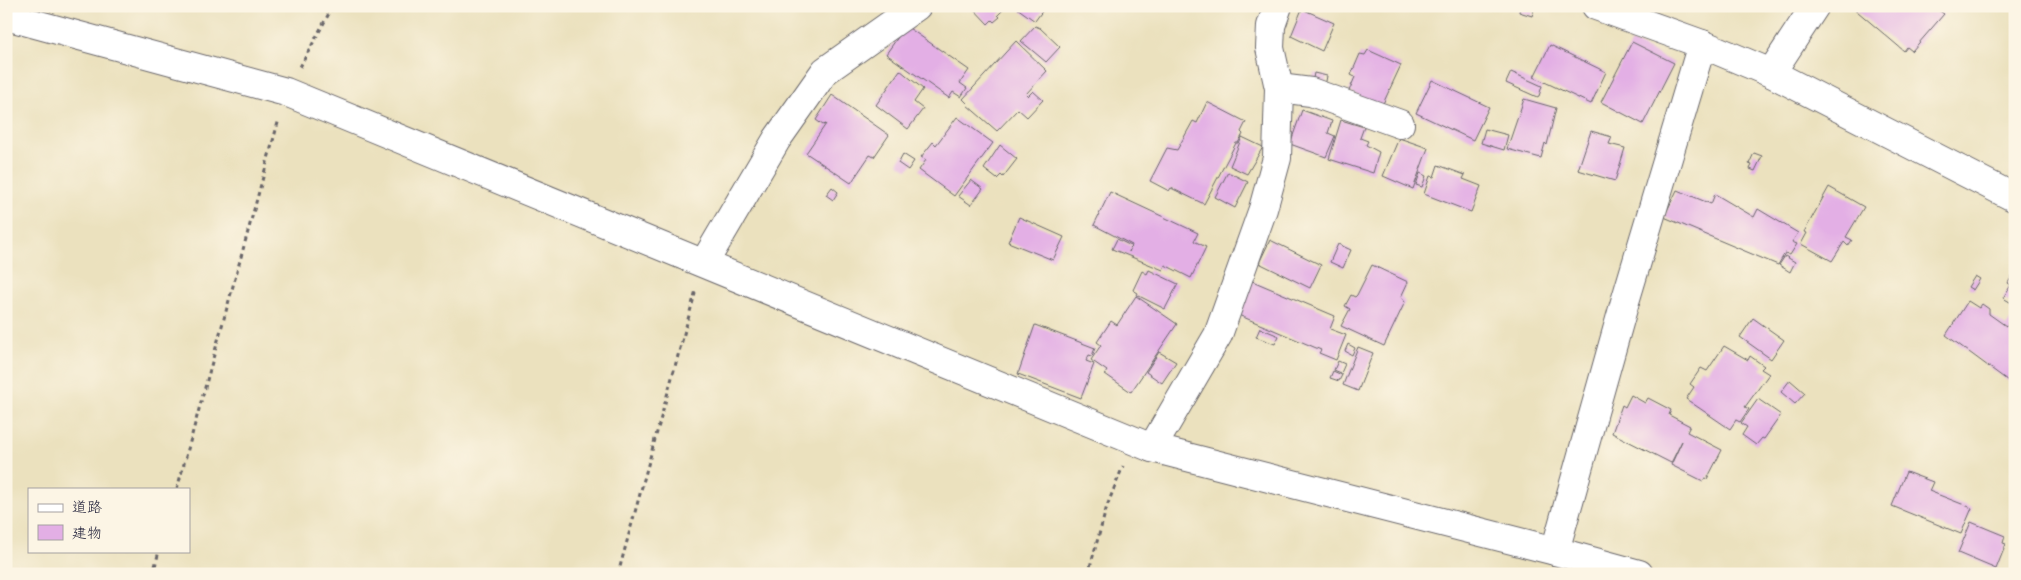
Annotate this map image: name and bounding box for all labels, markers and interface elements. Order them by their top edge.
legend [28,488,190,552]
text: 道路 [72,498,102,516]
text: 建物 [72,524,102,542]

